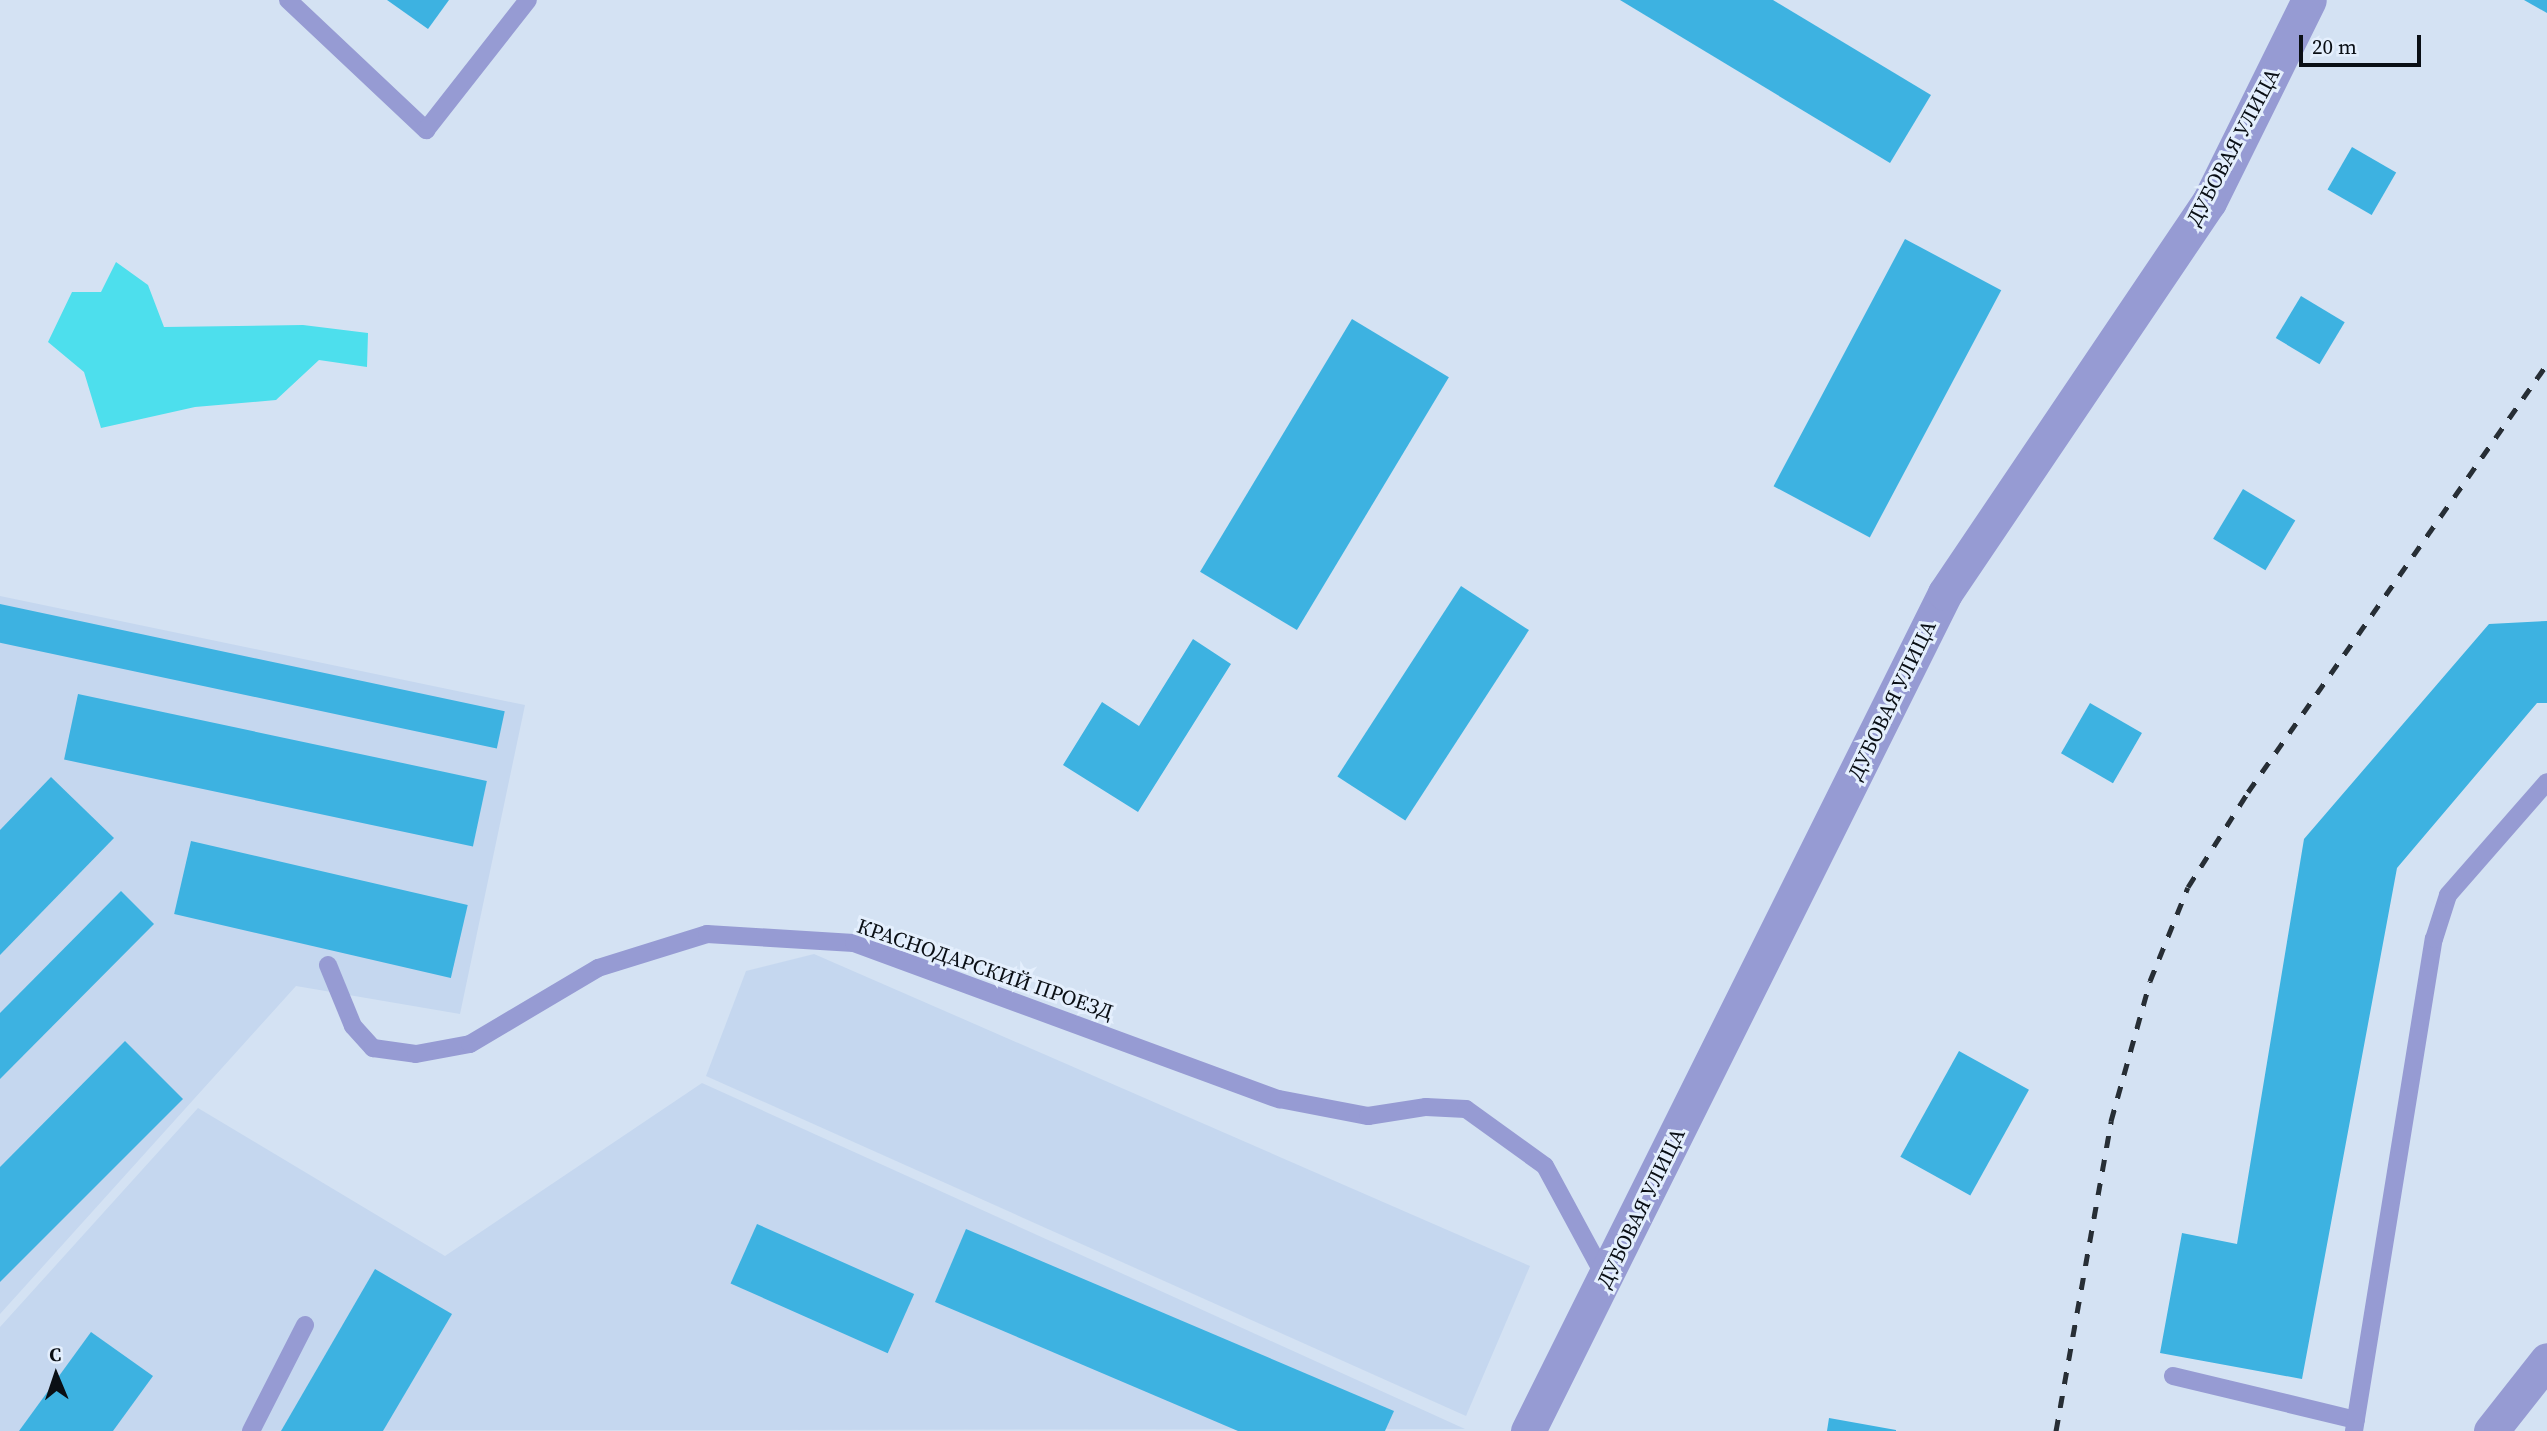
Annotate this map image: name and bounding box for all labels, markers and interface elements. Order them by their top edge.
scale bar [2302,21,2424,65]
text: 20 m [2312,32,2357,61]
street label: ДУБОВАЯ УЛИЦА [2181,64,2285,230]
street label: ДУБОВАЯ УЛИЦА [1842,616,1942,784]
street label: КРАСНОДАРСКИЙ ПРОЕЗД [854,913,1116,1025]
street label: ДУБОВАЯ УЛИЦА [1591,1124,1691,1292]
north arrow [21,1340,91,1410]
text: С [49,1341,62,1367]

